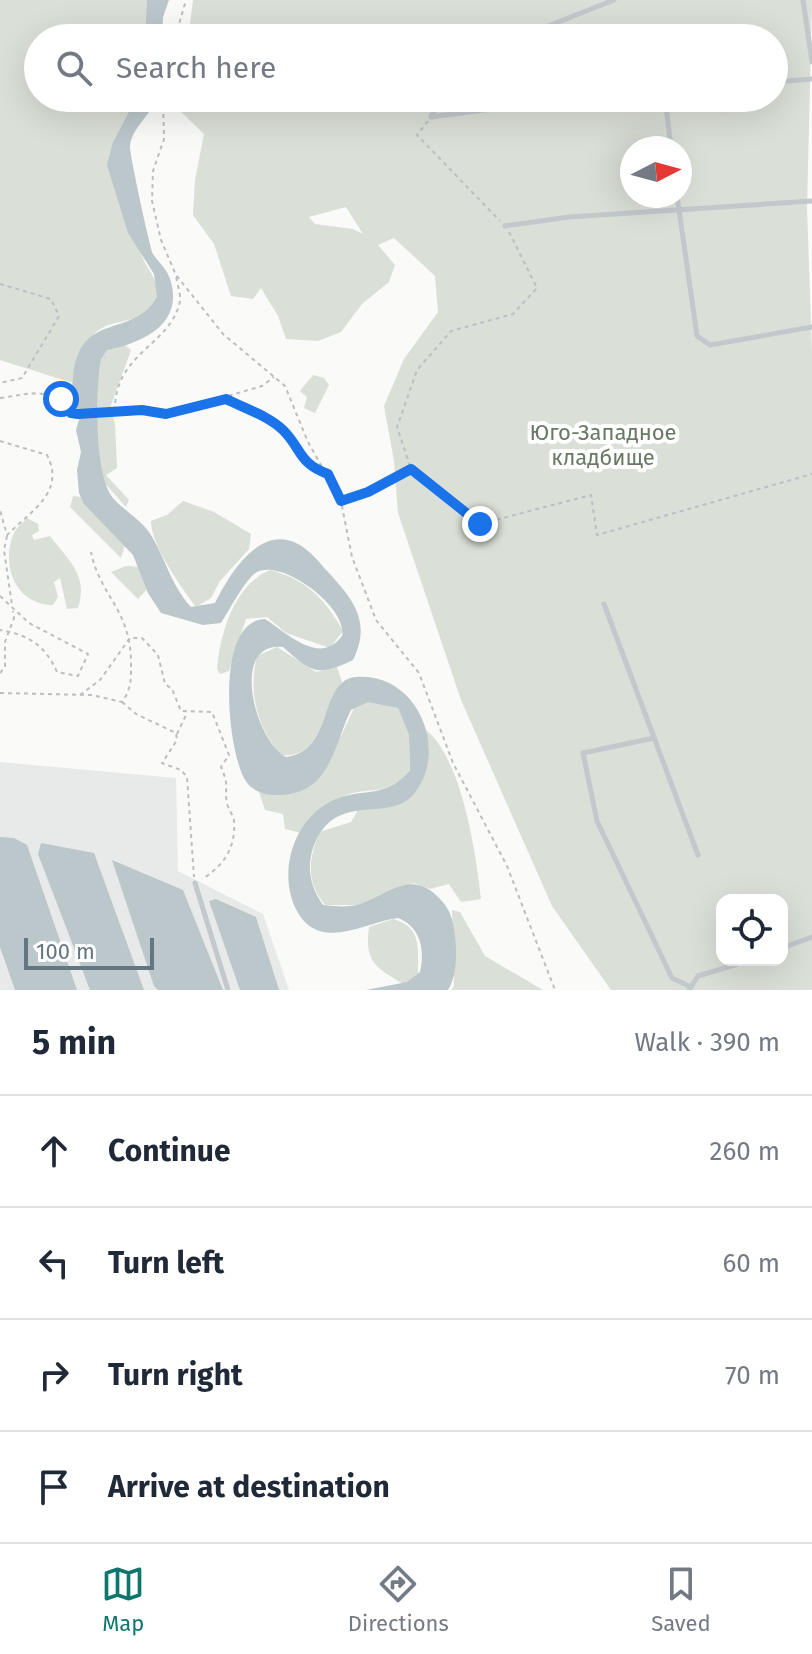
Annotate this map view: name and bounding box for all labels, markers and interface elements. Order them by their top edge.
search box [24,24,788,112]
icon: search [52,46,96,90]
text: Search here [116,50,276,86]
north arrow [620,136,692,208]
route start [43,381,79,417]
park label: Юго-Западное кладбище [529,419,677,471]
route end [462,506,498,542]
map controls [716,894,788,966]
button: locate [716,894,788,966]
scale bar [24,934,154,970]
text: 100 m [36,938,95,965]
text: 5 min [32,1022,116,1063]
text: Walk · 390 m [634,1027,780,1058]
icon: ahead [32,1129,76,1173]
text: Continue [108,1133,231,1169]
text: 260 m [710,1136,780,1167]
icon: left [32,1241,76,1285]
text: Turn left [108,1245,224,1281]
text: 60 m [722,1248,780,1279]
icon: right [32,1353,76,1397]
text: Turn right [108,1357,243,1393]
text: 70 m [725,1360,780,1391]
icon: arrive [32,1465,76,1509]
text: Arrive at destination [108,1469,390,1505]
tab: Map [101,1562,145,1637]
tab: Directions [348,1562,449,1637]
tab: Saved [651,1562,711,1637]

